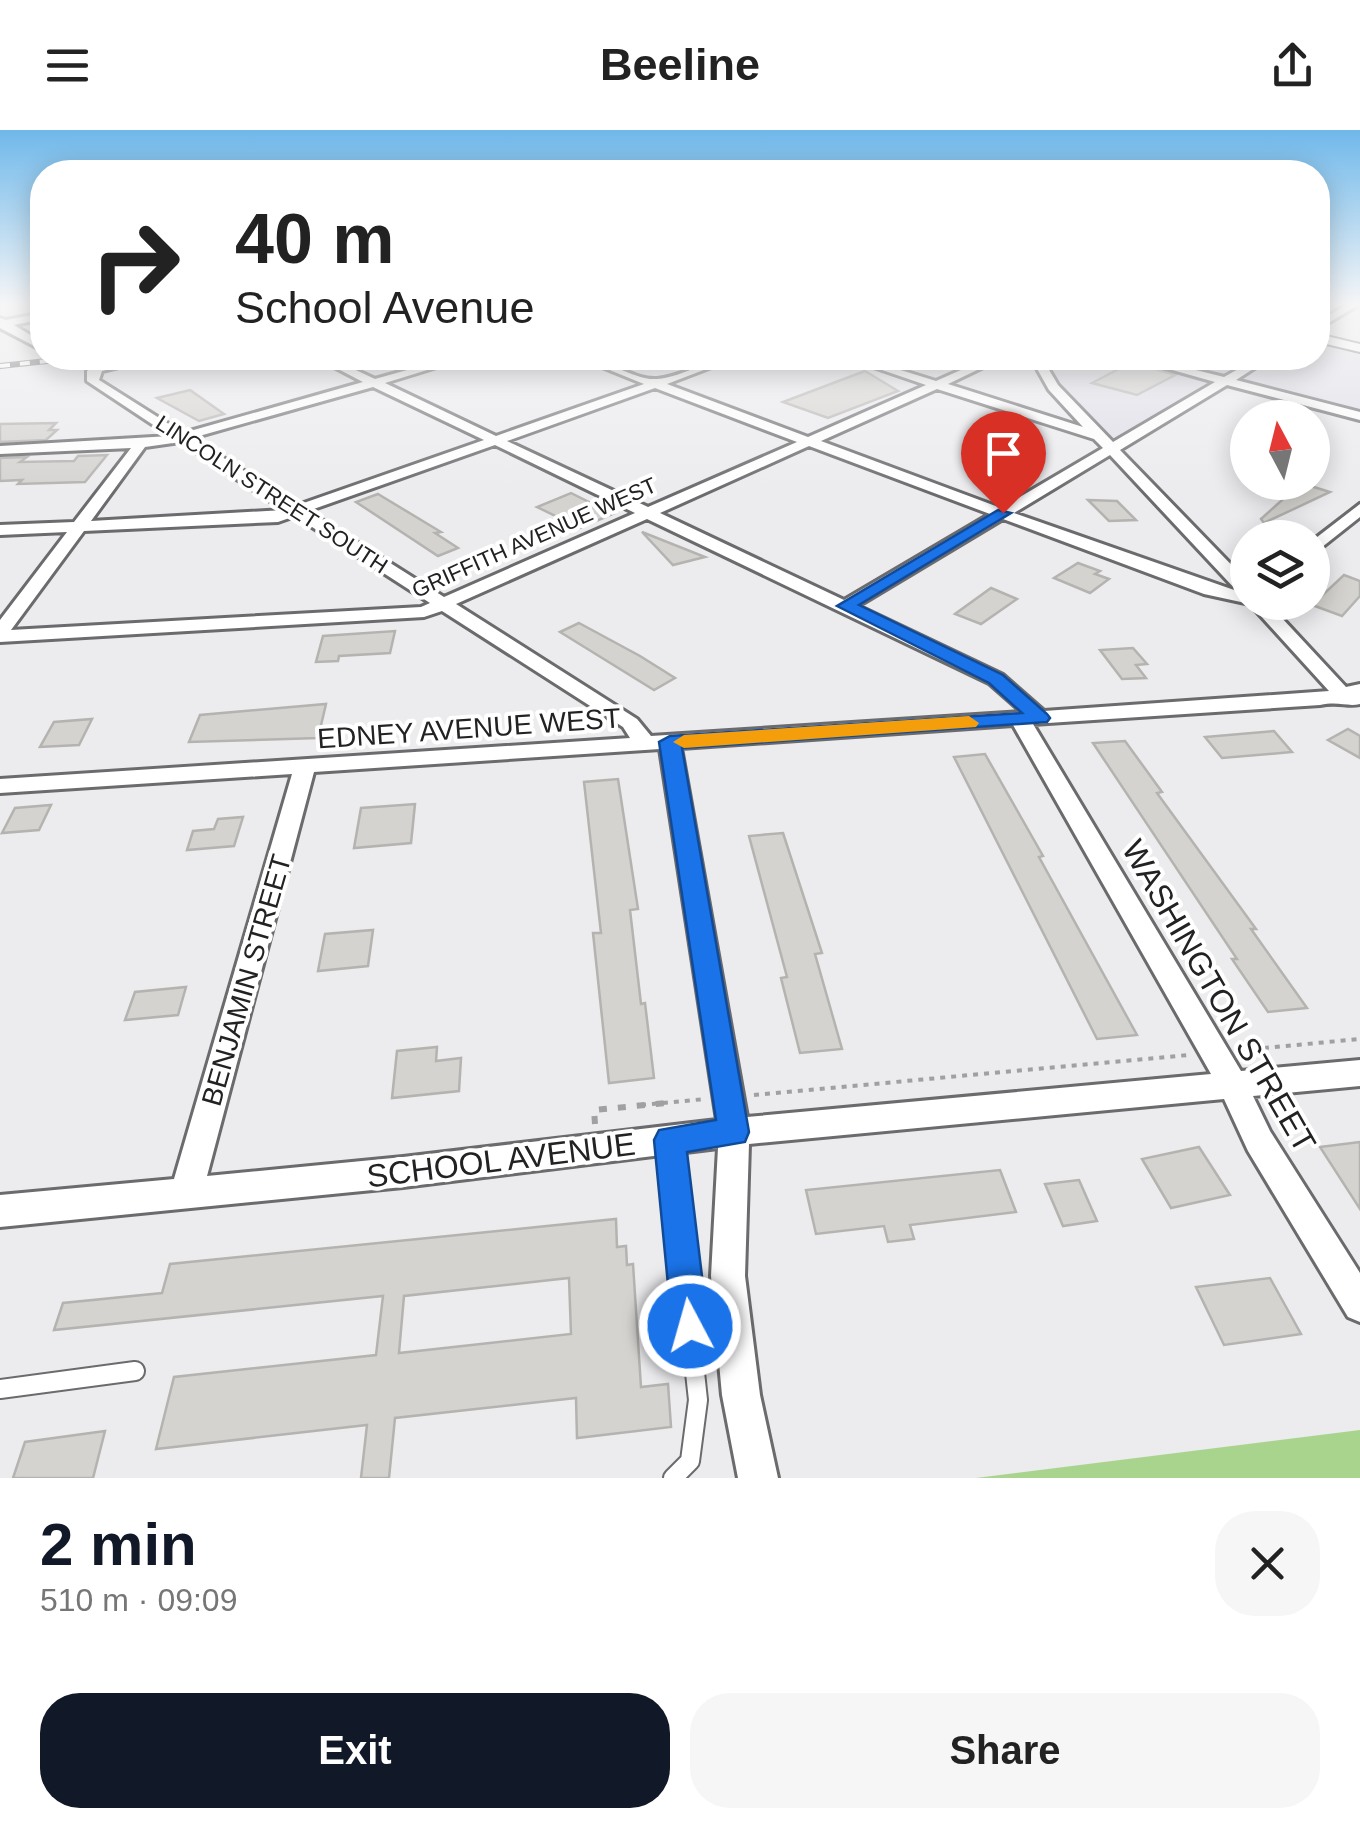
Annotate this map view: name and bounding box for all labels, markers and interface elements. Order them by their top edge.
icon: menu [40,38,95,93]
icon: share [1265,38,1320,93]
text: Beeline [600,39,760,90]
icon: right [70,200,200,330]
text: 40 m [235,200,395,278]
text: School Avenue [235,282,534,333]
north arrow [1230,400,1330,500]
map controls [1230,400,1330,620]
street label: LINCOLN STREET SOUTH [151,410,392,579]
pin [961,411,1046,514]
icon: arrive [976,426,1031,481]
street label: GRIFFITH AVENUE WEST [408,472,660,603]
button: layers [1230,520,1330,620]
street label: EDNEY AVENUE WEST [316,702,622,755]
street label: WASHINGTON STREET [1115,834,1323,1158]
street label: BENJAMIN STREET [196,851,297,1109]
street label: SCHOOL AVENUE [365,1126,637,1194]
position arrow [638,1274,742,1378]
text: 2 min [40,1511,197,1578]
button: close [1215,1511,1320,1616]
text: 510 m · 09:09 [40,1582,237,1618]
button: Exit [40,1693,670,1808]
button: Share [690,1693,1320,1808]

